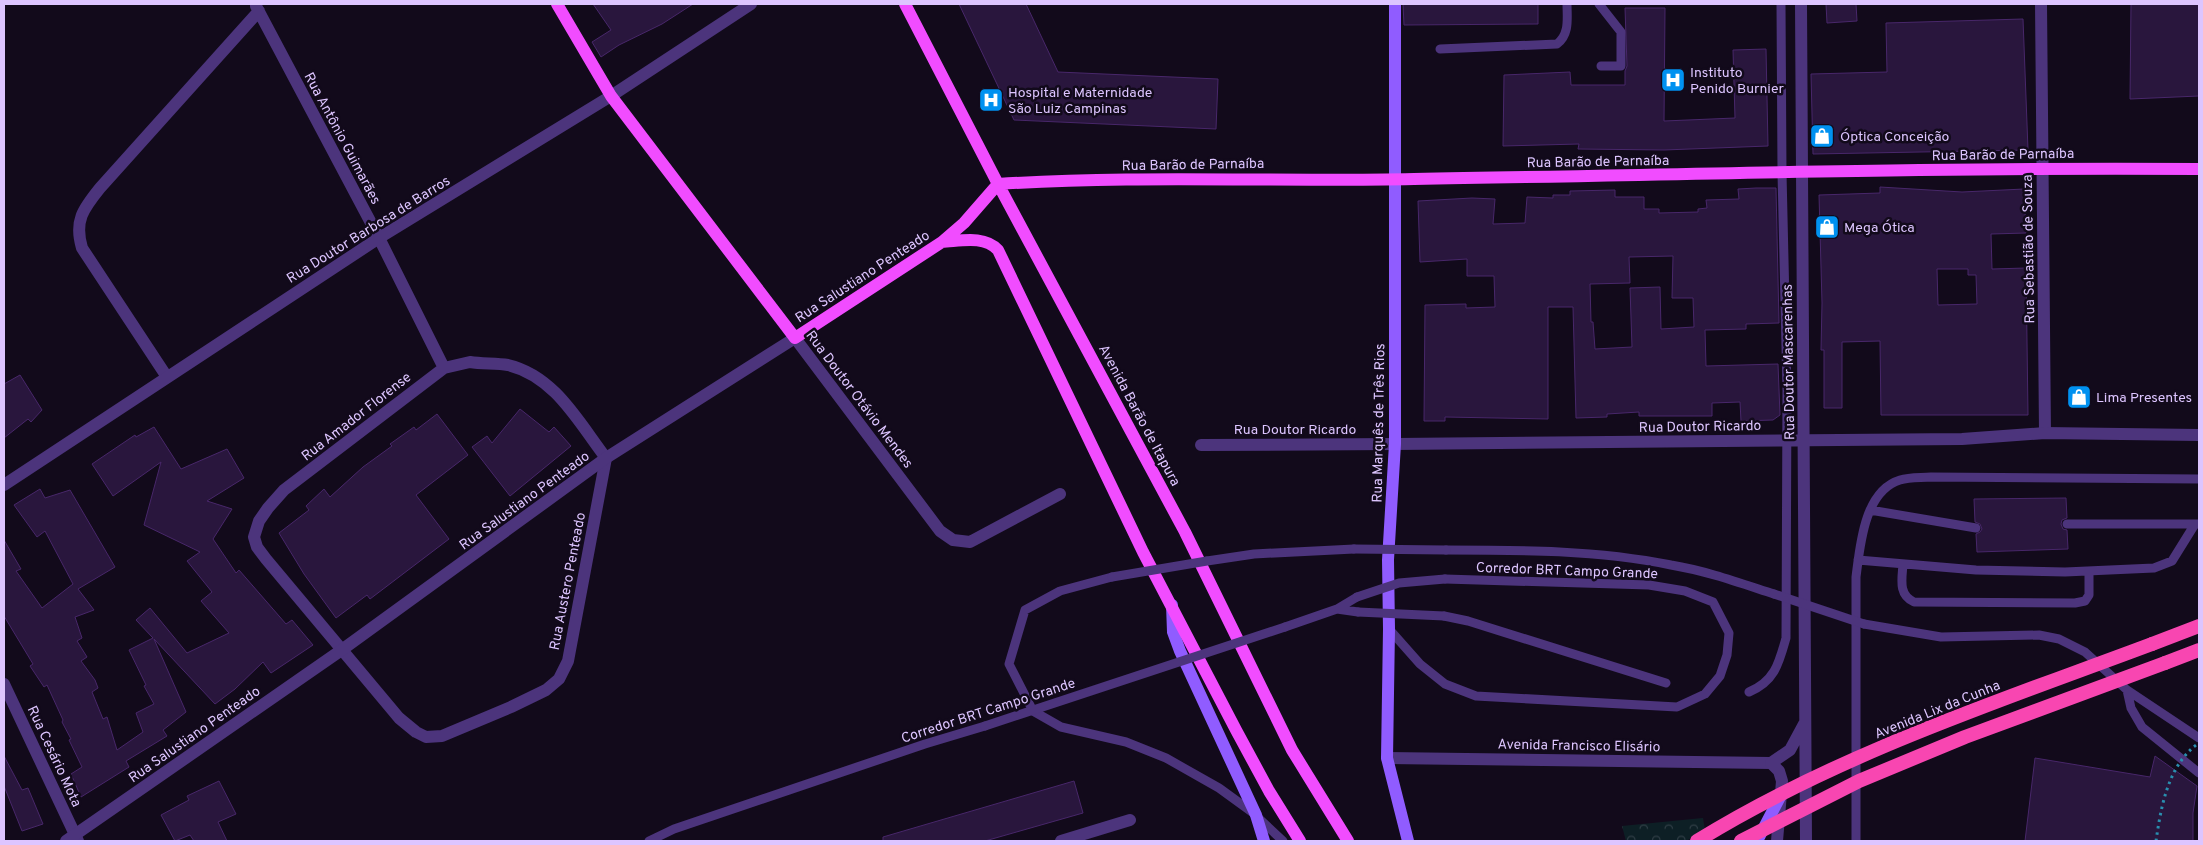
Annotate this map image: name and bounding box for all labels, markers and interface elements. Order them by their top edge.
place label: Instituto Penido Burnier [1690,65,1785,98]
hospital icon: Instituto Penido Burnier [1660,67,1686,93]
street label: Rua Antônio Guimarães [300,70,384,208]
place label: Hospital e Maternidade São Luiz Campinas [1008,85,1152,118]
hospital icon: Hospital e Maternidade São Luiz Campinas [978,87,1004,113]
shop icon: Óptica Conceição [1809,123,1835,149]
place label: Óptica Conceição [1840,128,1950,146]
street label: Rua Barão de Parnaíba [1932,146,2075,165]
street label: Rua Barão de Parnaíba [1527,153,1670,172]
street label: Rua Barão de Parnaíba [1122,156,1265,175]
street label: Rua Doutor Barbosa de Barros [284,173,454,288]
street label: Rua Sebastião de Souza [2020,174,2039,324]
shop icon: Mega Ótica [1814,214,1840,240]
place label: Mega Ótica [1844,219,1915,237]
street label: Rua Salustiano Penteado [792,227,933,327]
street label: Rua Doutor Mascarenhas [1780,284,1799,440]
street label: Rua Doutor Otávio Mendes [802,328,916,472]
street label: Avenida Barão de Itapura [1094,342,1183,489]
street label: Rua Marquês de Três Rios [1370,343,1389,503]
street label: Rua Amador Florense [299,369,415,465]
shop icon: Lima Presentes [2066,384,2092,410]
place label: Lima Presentes [2096,390,2192,407]
street label: Rua Doutor Ricardo [1639,418,1762,437]
street label: Rua Doutor Ricardo [1234,422,1356,439]
street label: Rua Salustiano Penteado [456,448,593,554]
street label: Rua Austero Penteado [547,511,590,652]
street label: Corredor BRT Campo Grande [1476,560,1658,583]
street label: Corredor BRT Campo Grande [899,675,1078,748]
street label: Avenida Lix da Cunha [1872,677,2003,743]
street label: Rua Salustiano Penteado [126,683,264,787]
street label: Rua Cesário Mota [23,703,85,810]
street label: Avenida Francisco Elisário [1498,737,1661,756]

